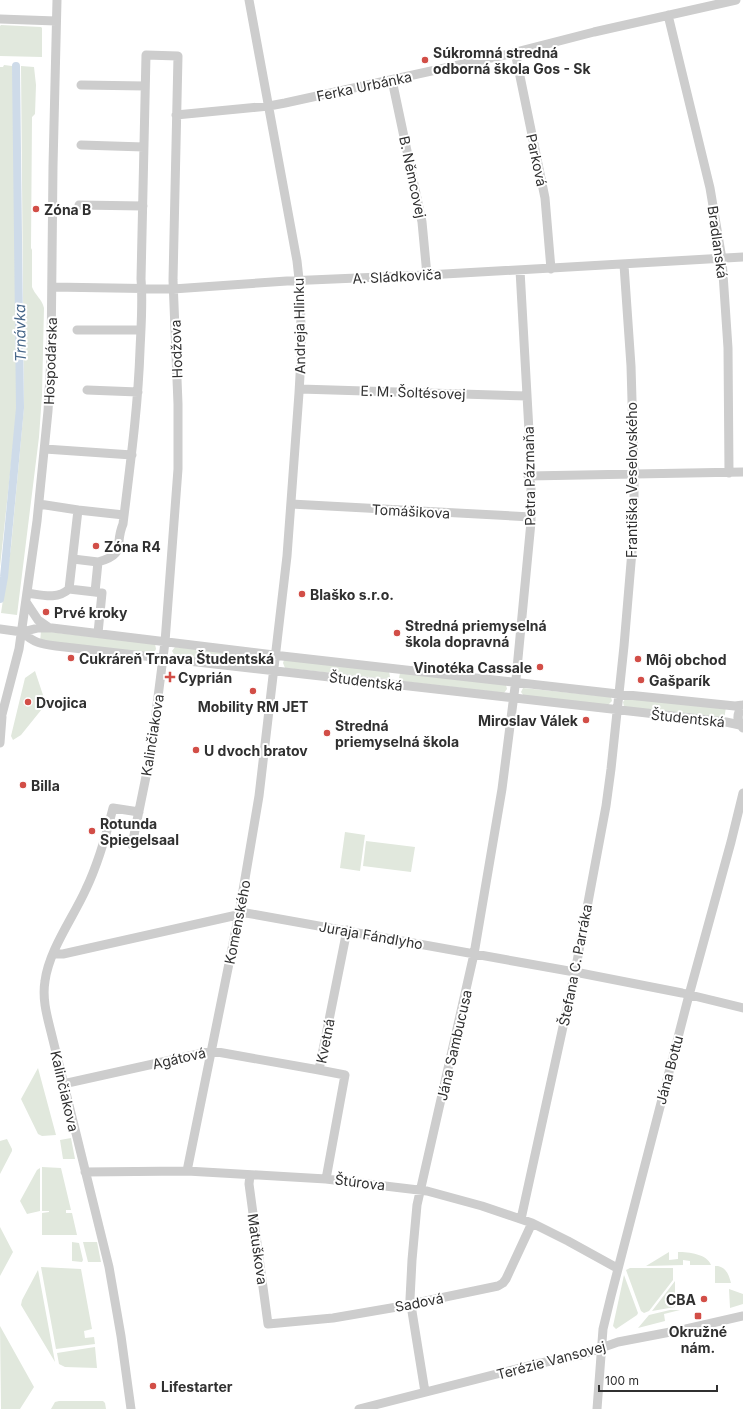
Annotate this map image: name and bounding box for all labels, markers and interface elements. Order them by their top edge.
place label: Súkromná stredná odborná škola Gos - Sk [433,44,592,77]
marker: Súkromná stredná odborná škola Gos - Sk [420,55,430,65]
street label: Ferka Urbánka [315,68,413,104]
street label: Parková [523,132,551,188]
street label: B. Němcovej [396,134,430,220]
place label: Zóna B [44,201,91,218]
marker: Zóna B [31,204,41,214]
street label: Bradlanská [704,205,732,279]
street label: A. Sládkoviča [352,265,442,287]
street label: Andreja Hlinku [290,278,308,374]
water label: Trnávka [10,304,30,362]
street label: Hospodárska [40,317,60,405]
street label: Hodžova [166,319,186,379]
street label: E. M. Šoltésovej [360,382,466,402]
street label: Františka Veselovského [623,402,640,558]
street label: Petra Pázmaňa [520,426,538,526]
street label: Tomášikova [371,500,451,522]
place label: Zóna R4 [104,538,161,555]
marker: Zóna R4 [91,541,101,551]
place label: Blaško s.r.o. [310,586,394,603]
marker: Blaško s.r.o. [297,589,307,599]
place label: Prvé kroky [54,604,128,621]
marker: Prvé kroky [41,607,51,617]
place label: Stredná priemyselná škola dopravná [405,617,547,650]
marker: Stredná priemyselná škola dopravná [392,628,402,638]
place label: Cukráreň Trnava Študentská [79,650,274,667]
place label: Môj obchod [646,651,727,668]
marker: Cukráreň Trnava Študentská [66,653,76,663]
marker: Môj obchod [633,654,643,664]
place label: Vinotéka Cassale [413,659,532,676]
marker: Vinotéka Cassale [535,662,545,672]
street label: Študentská [328,668,404,694]
place label: Cyprián [178,669,232,686]
marker: Cyprián [165,672,175,682]
place label: Gašparík [649,672,711,689]
marker: Gašparík [636,675,646,685]
marker: Mobility RM JET [248,686,258,696]
street label: Kalinčiakova [137,693,167,777]
place label: Dvojica [36,694,87,711]
marker: Dvojica [23,697,33,707]
place label: Mobility RM JET [198,698,308,715]
street label: Študentská [650,706,726,730]
place label: Miroslav Válek [478,712,579,729]
marker: Miroslav Válek [581,715,591,725]
place label: Stredná priemyselná škola [335,717,459,750]
marker: Stredná priemyselná škola [322,728,332,738]
place label: U dvoch bratov [204,742,308,759]
marker: U dvoch bratov [191,745,201,755]
place label: Billa [31,777,60,794]
marker: Billa [18,780,28,790]
place label: Rotunda Spiegelsaal [100,815,179,848]
marker: Rotunda Spiegelsaal [87,826,97,836]
street label: Komenského [220,878,254,966]
street label: Štefana C. Parráka [555,903,595,1027]
street label: Juraja Fándlyho [318,917,424,953]
street label: Jána Sambucusa [433,988,475,1102]
street label: Kvetná [312,1017,338,1065]
street label: Jána Bottu [652,1034,686,1106]
street label: Agátová [151,1044,207,1072]
street label: Kalinčiakova [47,1049,83,1133]
street label: Štúrova [334,1170,386,1194]
street label: Matuškova [245,1212,271,1286]
street label: Sadová [393,1289,445,1315]
place label: CBA [666,1291,697,1308]
marker: CBA [699,1294,709,1304]
marker: Okružné nám. [693,1311,703,1321]
place label: Okružné nám. [669,1323,727,1356]
street label: Terézie Vansovej [495,1337,607,1383]
scale bar [599,1367,717,1393]
text: 100 m [605,1373,639,1388]
place label: Lifestarter [161,1378,233,1395]
marker: Lifestarter [148,1381,158,1391]

